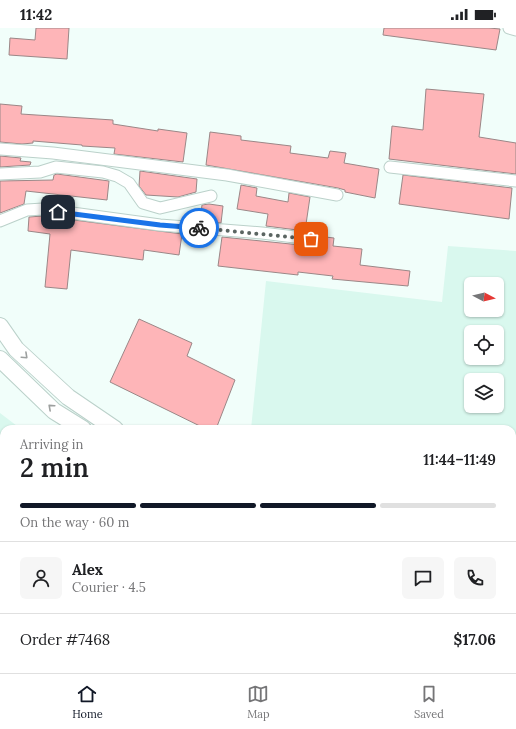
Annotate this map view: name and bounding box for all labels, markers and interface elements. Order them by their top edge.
text: 11:42 [20,5,52,24]
pin [41,195,75,229]
icon: home [47,201,69,223]
courier [179,208,219,248]
icon: bike [188,217,210,239]
pin [294,222,328,256]
icon: bag [300,228,322,250]
north arrow [464,277,504,317]
map controls [464,277,504,413]
button: locate [464,325,504,365]
one-way arrow [20,352,27,359]
button: layers [464,373,504,413]
one-way arrow [48,405,55,412]
text: Arriving in [20,436,83,453]
text: 11:44–11:49 [423,450,496,469]
text: 2 min [20,451,89,484]
text: On the way · 60 m [20,514,129,531]
button: person [20,557,62,599]
button: chat [402,557,444,599]
button: phone [454,557,496,599]
text: Alex [72,560,103,579]
text: Courier · 4.5 [72,579,146,596]
text: Order #7468 [20,630,110,649]
text: $17.06 [454,630,496,649]
tab: Home [72,683,103,721]
tab: Map [247,683,270,721]
tab: Saved [414,683,444,721]

